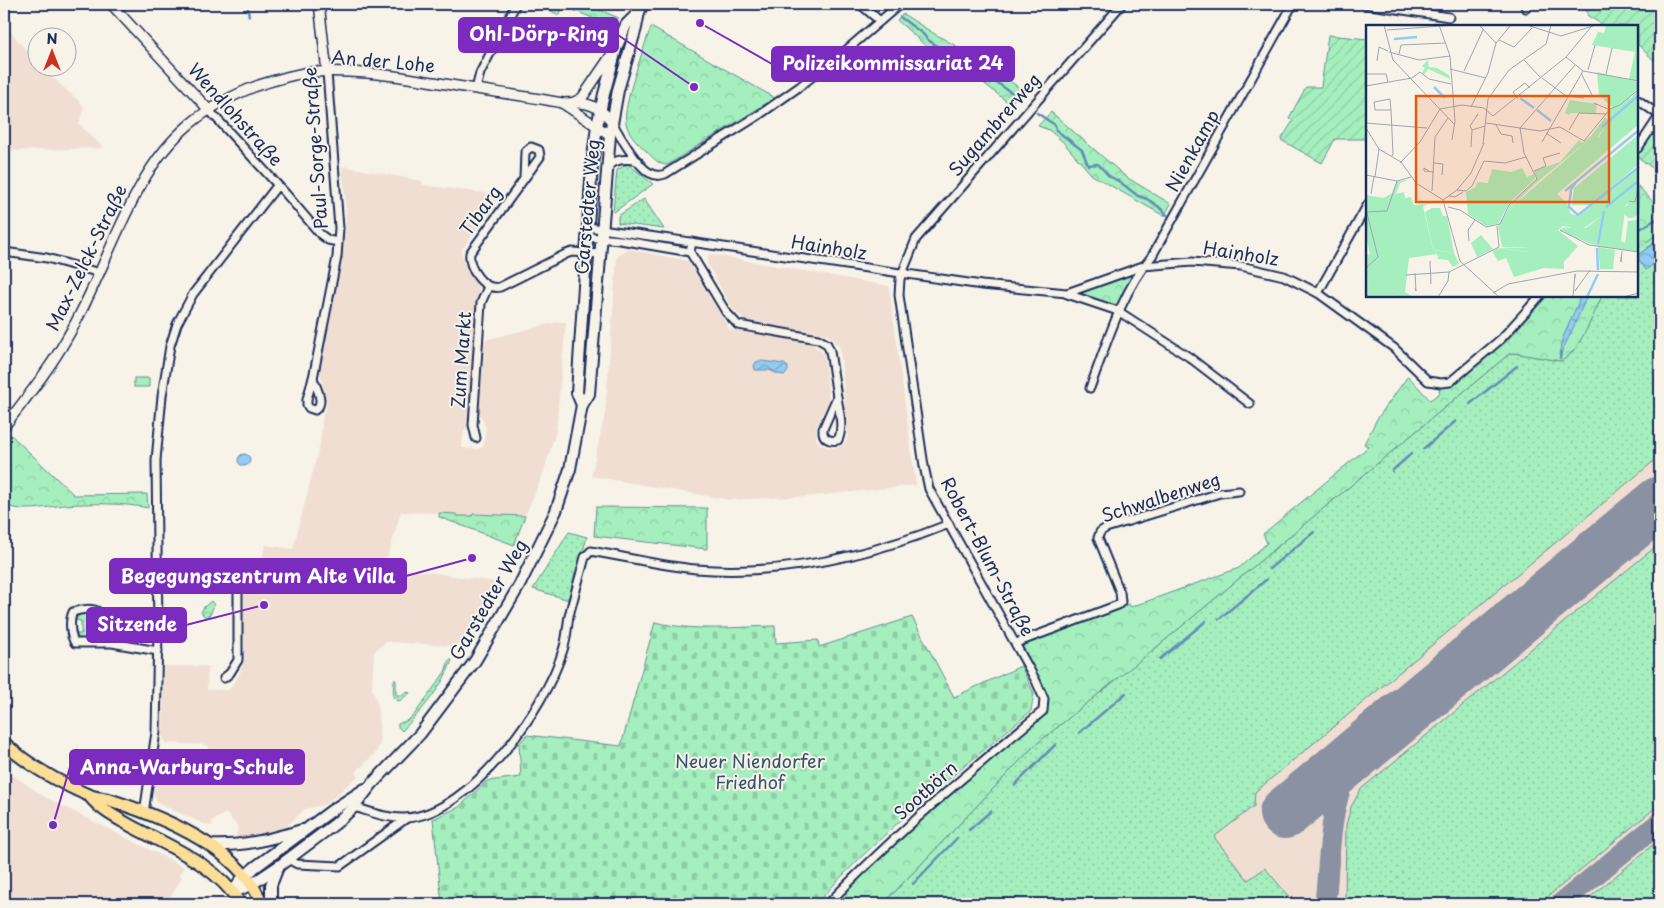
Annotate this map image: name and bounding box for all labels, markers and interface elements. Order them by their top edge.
callout: Ohl-Dörp-Ring [459,18,618,52]
text: Ohl-Dörp-Ring [469,19,609,47]
inset map [1366,25,1639,298]
north arrow [28,28,78,78]
text: N [46,28,58,49]
street label: An der Lohe [330,43,436,78]
callout: Polizeikommissariat 24 [772,47,1014,81]
text: Polizeikommissariat 24 [782,48,1004,76]
street label: Wendlohstraße [182,56,290,172]
street label: Paul-Sorge-Straße [295,66,334,230]
street label: Sugambrerweg [941,66,1046,182]
street label: Nienkamp [1158,104,1225,196]
street label: Garstedter Weg [567,138,606,276]
street label: Max-Zelck-Straße [38,180,133,335]
street label: Tibarg [452,180,507,241]
street label: Hainholz [789,227,869,266]
street label: Hainholz [1201,233,1281,272]
street label: Zum Markt [444,311,477,409]
street label: Schwalbenweg [1098,465,1224,529]
street label: Robert-Blum-Straße [935,472,1042,641]
street label: Garstedter Weg [442,534,533,665]
callout: Begegungszentrum Alte Villa [110,559,406,593]
text: Begegungszentrum Alte Villa [120,561,396,589]
callout: Sitzende [87,608,186,642]
text: Sitzende [97,609,177,637]
park label: Neuer Niendorfer Friedhof [675,747,826,795]
callout: Anna-Warburg-Schule [70,750,304,784]
text: Anna-Warburg-Schule [79,752,294,780]
street label: Sootbörn [887,754,963,826]

